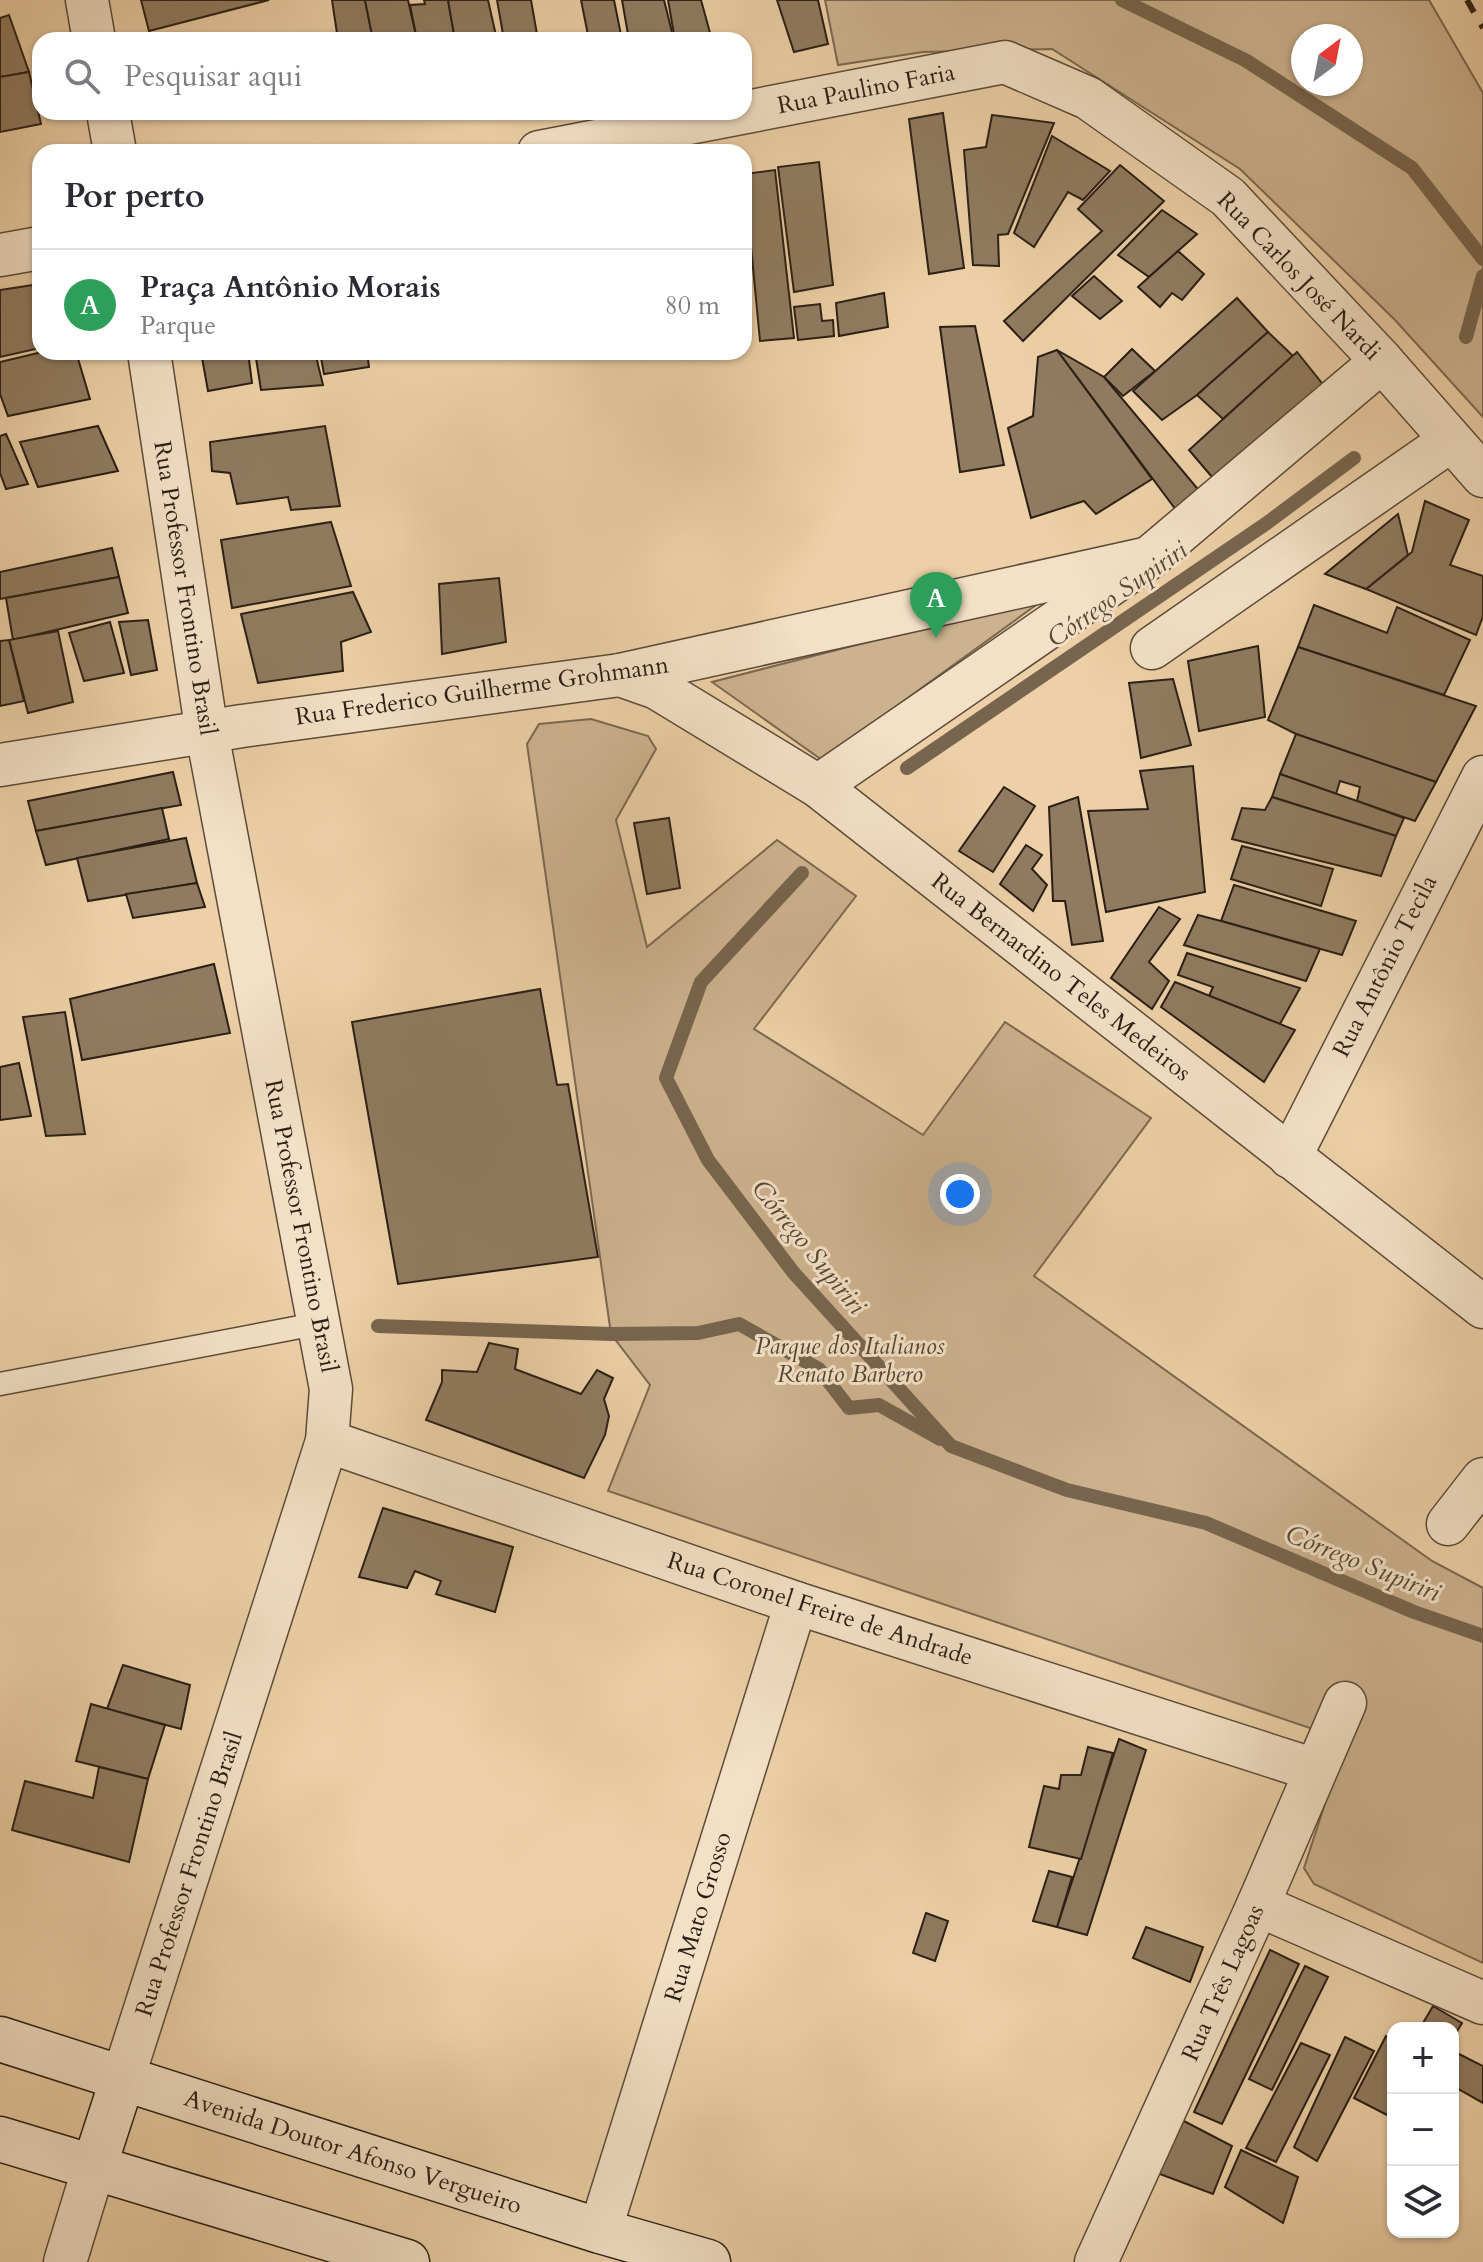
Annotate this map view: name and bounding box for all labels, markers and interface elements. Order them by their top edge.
north arrow [1291,24,1363,96]
search box [32,32,752,120]
icon: search [60,54,104,98]
street label: Rua Paulino Faria [774,55,958,122]
text: Pesquisar aqui [124,56,302,97]
text: Por perto [64,173,205,219]
street label: Rua Carlos José Nardi [1210,184,1389,368]
text: Praça Antônio Morais [140,267,441,308]
text: A [80,288,100,323]
text: 80 m [664,288,720,323]
text: Parque [140,308,216,343]
street label: Rua Professor Frontino Brasil [145,438,225,738]
water label: Córrego Supiriri [1040,532,1195,655]
pin: A [910,572,962,638]
street label: Rua Frederico Guilherme Grohmann [293,648,671,734]
street label: Rua Bernardino Teles Medeiros [924,865,1198,1089]
street label: Rua Antônio Tecila [1325,869,1445,1063]
street label: Rua Professor Frontino Brasil [256,1077,346,1375]
water label: Córrego Supiriri [744,1172,875,1322]
your location [940,1174,980,1214]
park label: Parque dos Italianos Renato Barbero [755,1330,945,1391]
water label: Córrego Supiriri [1280,1516,1446,1610]
street label: Rua Coronel Freire de Andrade [663,1544,977,1674]
street label: Rua Professor Frontino Brasil [127,1727,251,2021]
street label: Rua Mato Grosso [656,1828,740,2006]
street label: Rua Três Lagoas [1174,1900,1272,2066]
map controls [1387,2022,1459,2238]
button: + [1387,2022,1459,2094]
street label: Avenida Doutor Afonso Vergueiro [180,2082,526,2222]
button: − [1387,2094,1459,2166]
button: layers [1387,2166,1459,2238]

